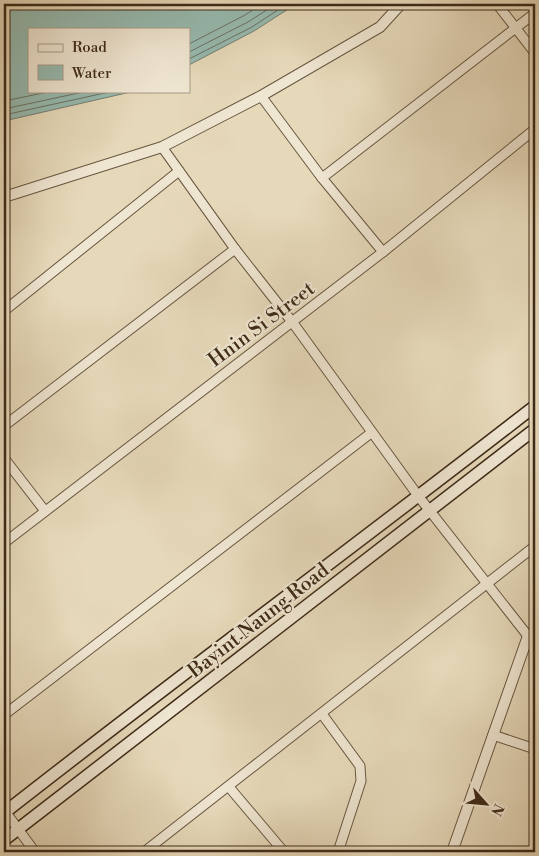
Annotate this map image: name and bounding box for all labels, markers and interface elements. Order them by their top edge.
legend [28,28,190,92]
text: Road [72,38,107,57]
text: Water [71,64,112,83]
street label: Hnin Si Street [204,277,320,373]
street label: Bayint Naung Road [183,558,335,685]
north arrow [462,778,512,828]
text: N [486,800,507,818]

